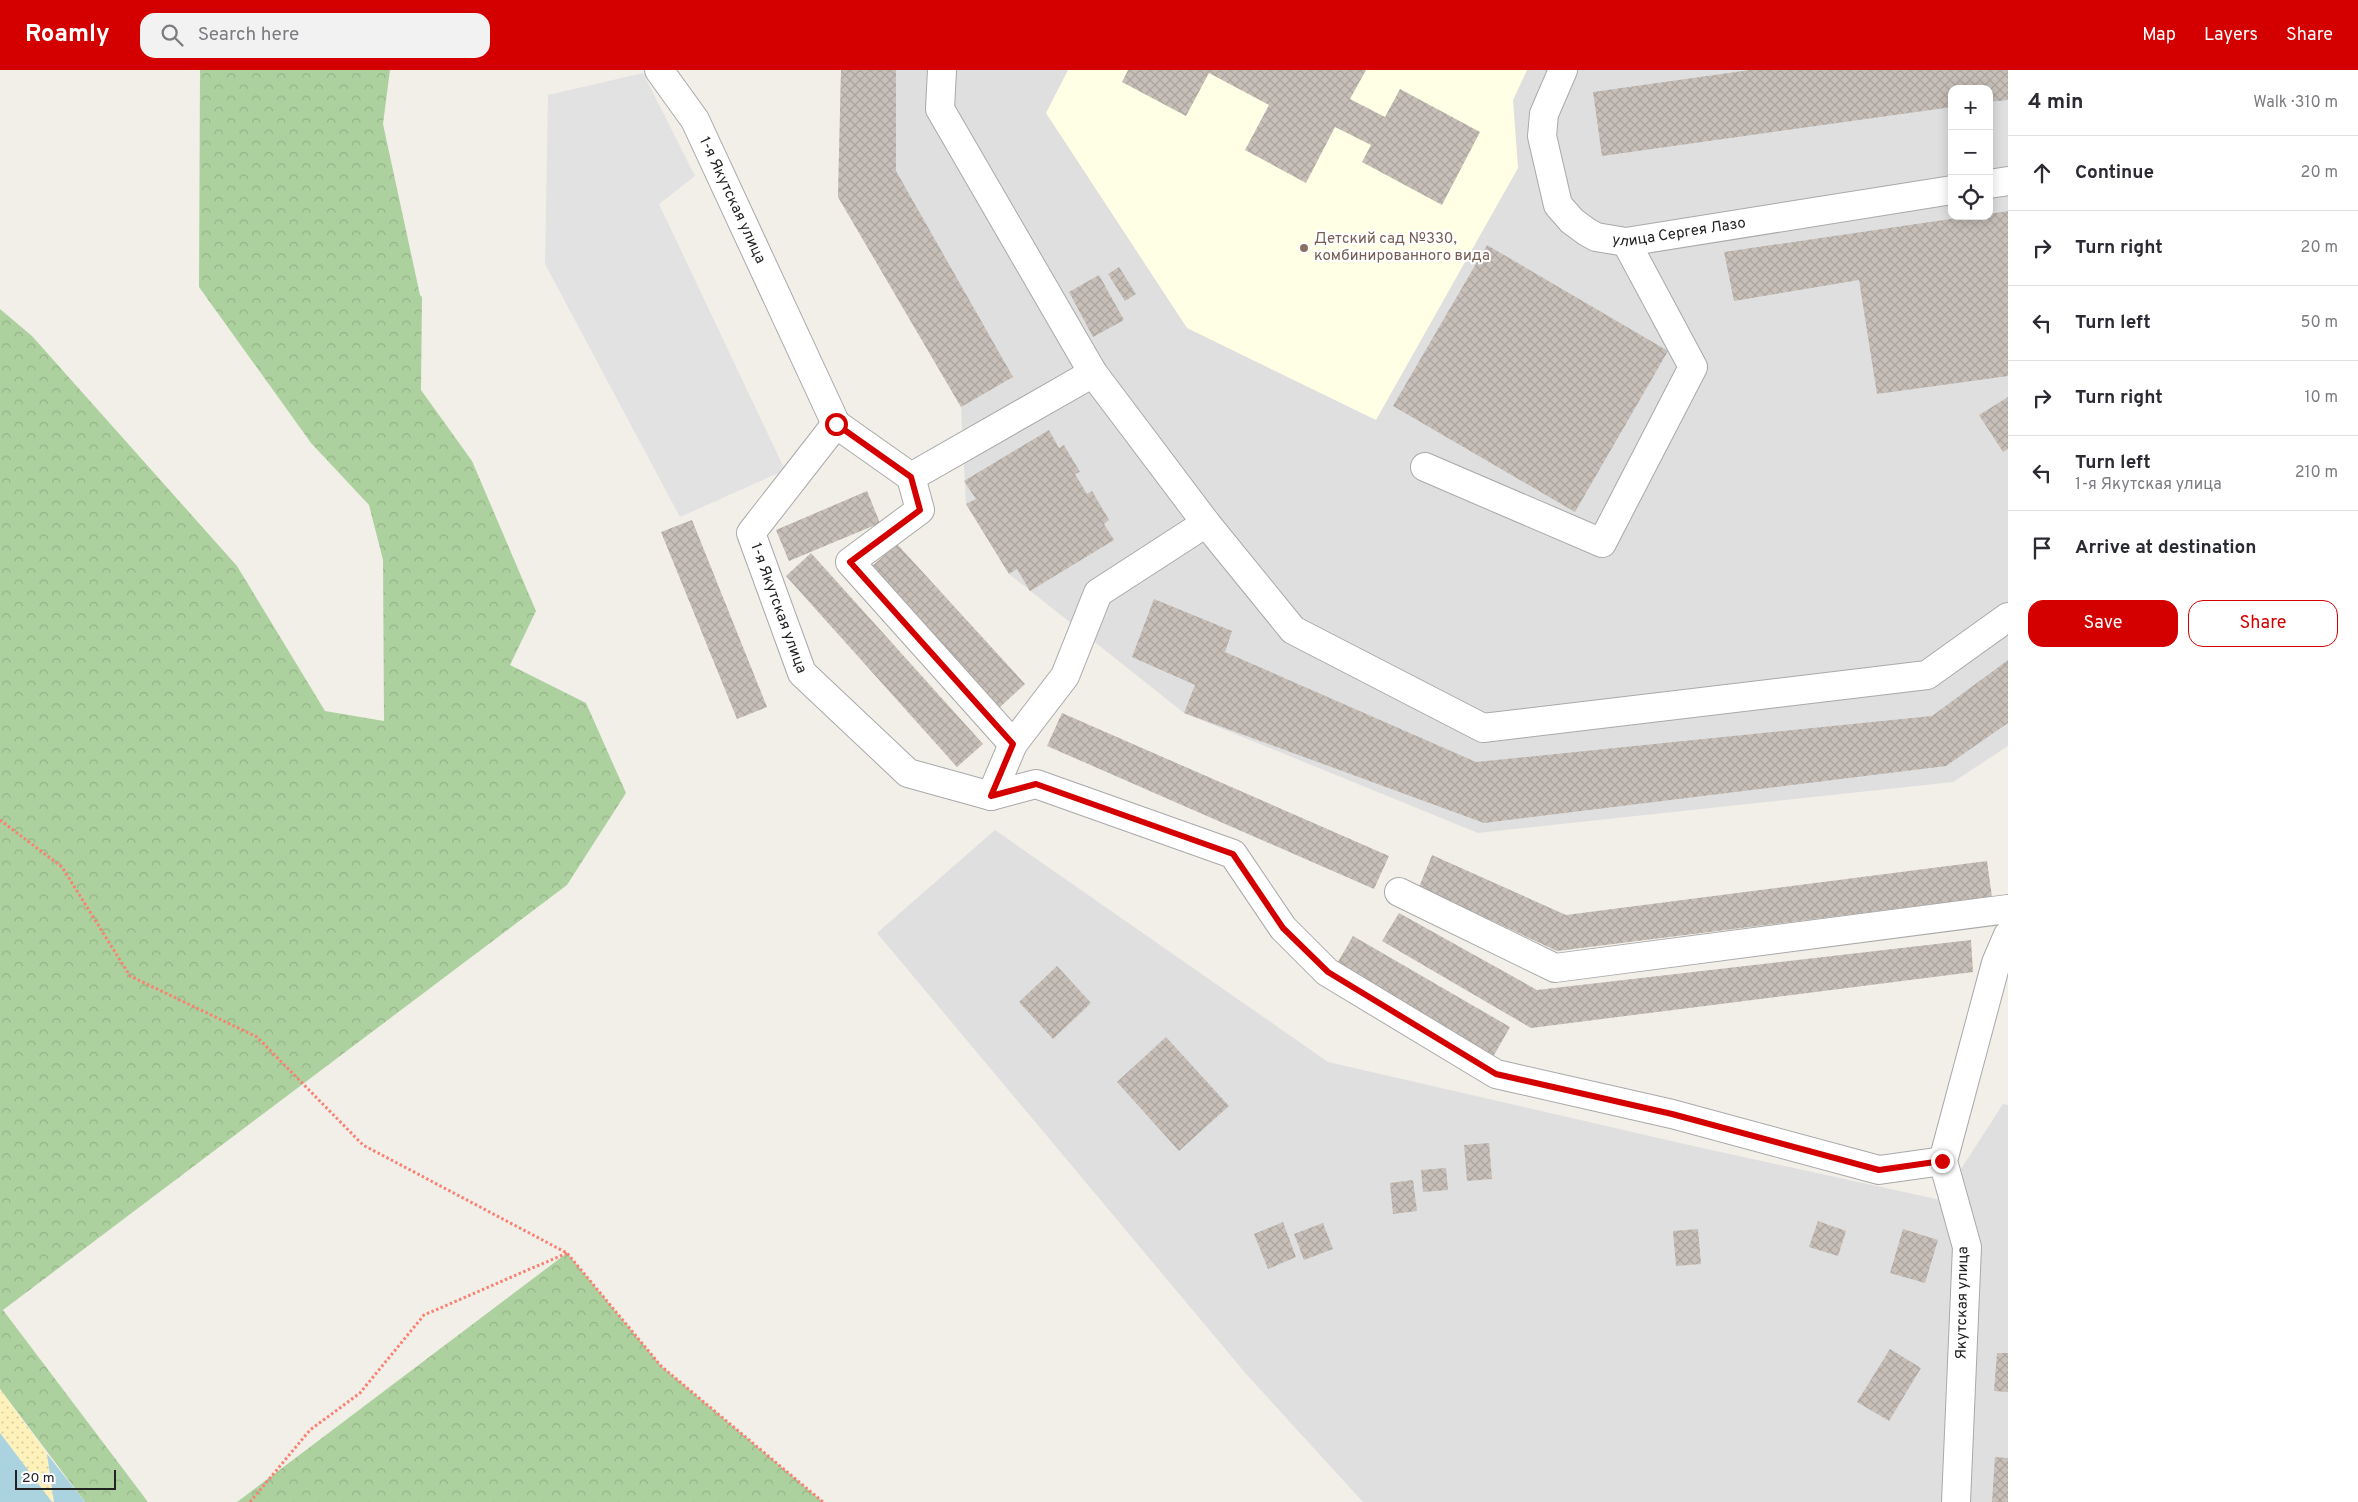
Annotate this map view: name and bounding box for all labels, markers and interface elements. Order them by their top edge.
search box [140,13,490,58]
text: Roamly [25,20,110,50]
icon: search [158,21,186,49]
text: Search here [198,23,299,47]
text: Map [2142,24,2176,47]
text: Layers [2204,24,2258,47]
text: Share [2286,24,2333,47]
map controls [1948,85,1993,220]
button: + [1948,85,1993,130]
text: 4 min [2028,89,2084,116]
text: Walk · 310 m [2253,93,2338,113]
button: − [1948,130,1993,175]
street label: 1-я Якутская улица [695,134,770,267]
icon: ahead [2028,159,2056,187]
text: Continue [2075,161,2154,185]
text: 20 m [2301,163,2338,183]
button: locate [1948,175,1993,220]
street label: улица Сергея Лазо [1611,214,1747,252]
place label: Детский сад №330, комбинированного вида [1314,230,1490,266]
icon: right [2028,234,2056,262]
text: Turn right [2075,236,2163,260]
text: 20 m [2301,238,2338,258]
marker: Детский сад №330, комбинированного вида [1298,242,1310,254]
icon: left [2028,309,2056,337]
text: Turn left [2075,311,2151,335]
text: 50 m [2301,313,2338,333]
icon: right [2028,384,2056,412]
text: Turn right [2075,386,2163,410]
text: 10 m [2304,388,2338,408]
route start [825,413,848,436]
text: Turn left [2075,451,2151,475]
icon: left [2028,459,2056,487]
text: 210 m [2295,463,2338,483]
text: 1-я Якутская улица [2075,475,2222,495]
icon: arrive [2028,534,2056,562]
text: Arrive at destination [2075,536,2256,560]
street label: 1-я Якутская улица [746,540,811,676]
button: Save [2028,600,2178,647]
button: Share [2188,600,2338,647]
route end [1931,1150,1954,1173]
street label: Якутская улица [1953,1246,1973,1360]
scale bar [15,1467,116,1490]
text: 20 m [22,1470,55,1487]

